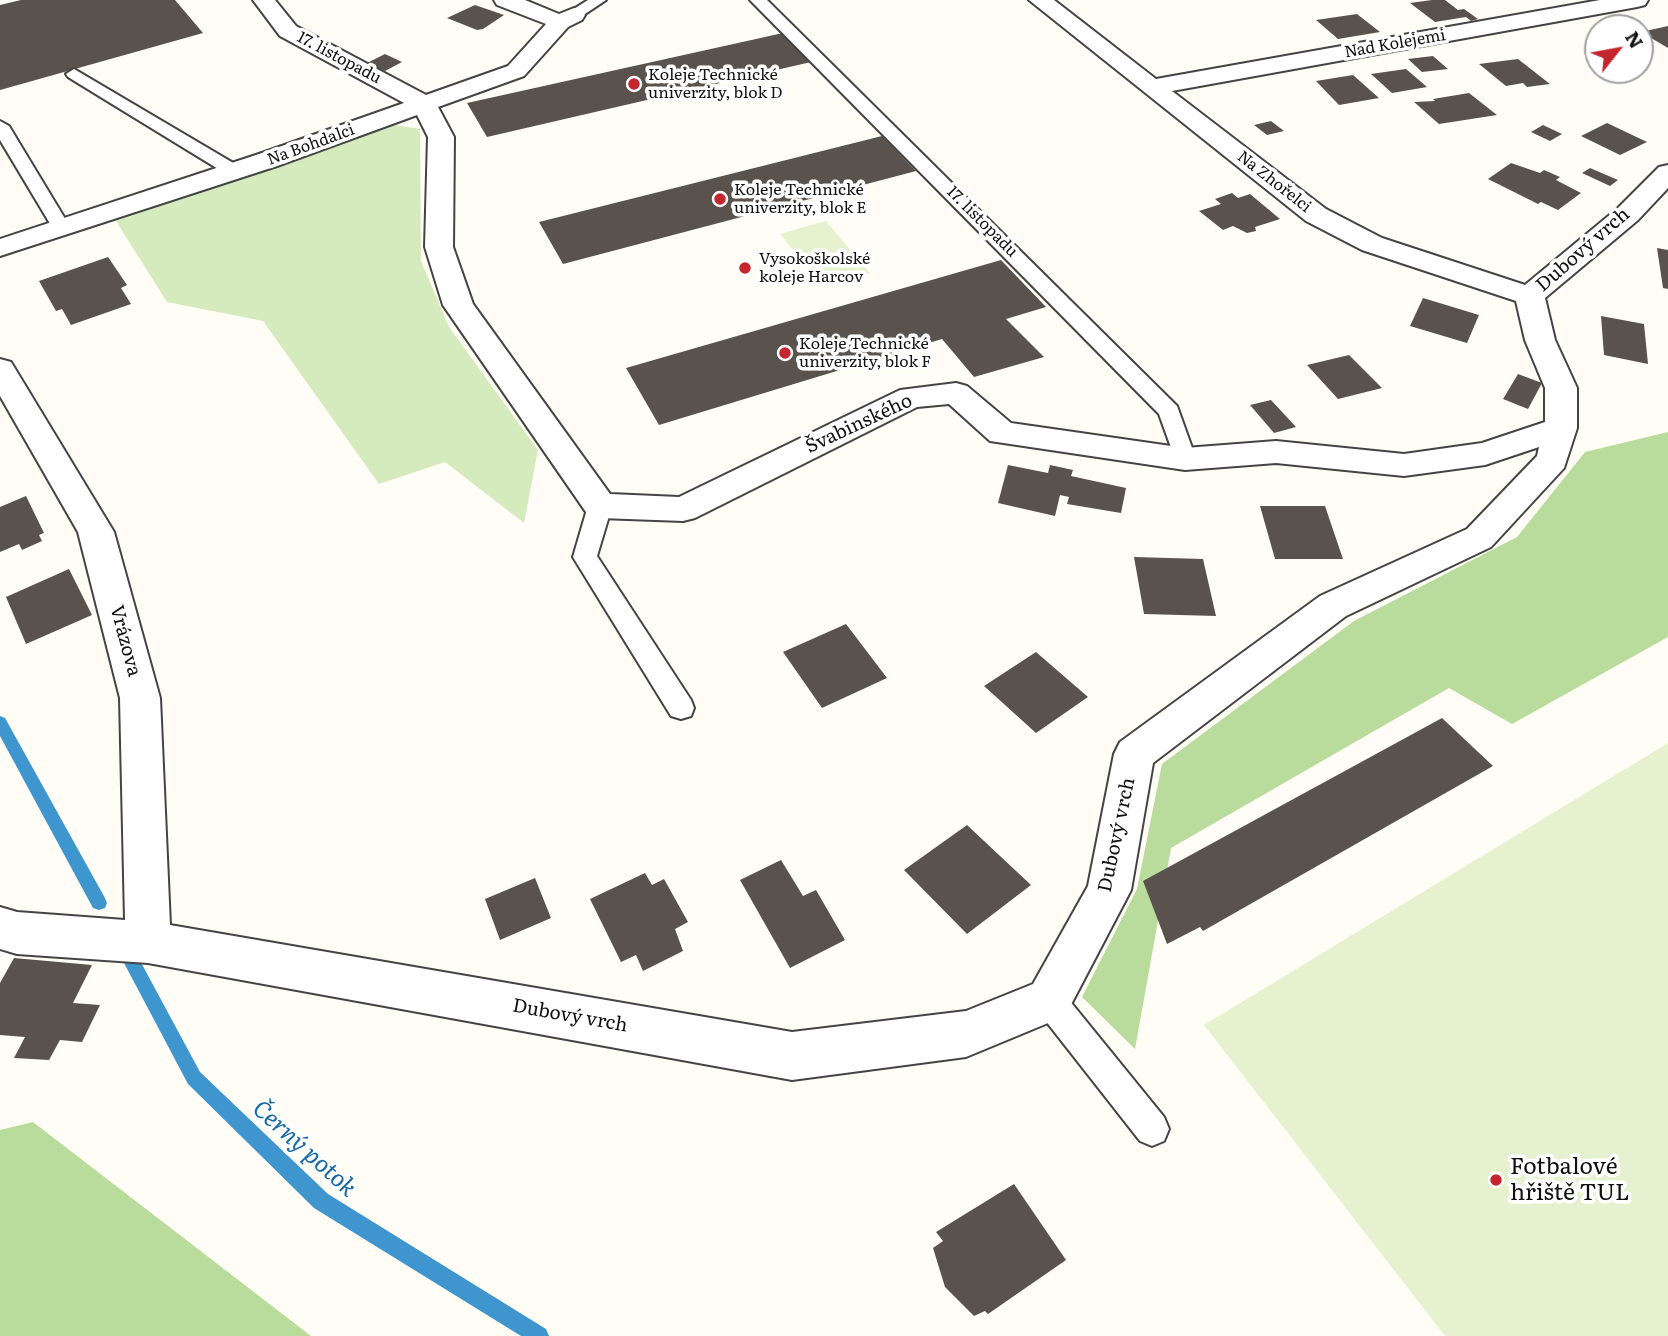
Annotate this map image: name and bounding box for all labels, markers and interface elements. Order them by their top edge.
north arrow [1584,14,1654,84]
text: N [1619,25,1651,53]
street label: Nad Kolejemi [1343,26,1447,62]
street label: 17. listopadu [294,28,384,88]
place label: Koleje Technické univerzity, blok D [648,65,783,103]
marker: Koleje Technické univerzity, blok D [626,76,642,92]
street label: Na Bohdalci [265,120,357,170]
street label: Na Zhořelci [1233,147,1315,217]
place label: Koleje Technické univerzity, blok E [734,180,867,218]
street label: 17. listopadu [942,182,1022,262]
marker: Koleje Technické univerzity, blok E [712,191,728,207]
street label: Dubový vrch [1532,203,1634,297]
place label: Vysokoškolské koleje Harcov [759,249,870,287]
marker: Vysokoškolské koleje Harcov [737,260,753,276]
place label: Koleje Technické univerzity, blok F [799,334,931,372]
marker: Koleje Technické univerzity, blok F [777,345,793,361]
street label: Švabinského [802,389,916,459]
street label: Vrázova [105,603,145,679]
street label: Dubový vrch [1094,776,1140,894]
street label: Dubový vrch [511,995,629,1037]
water label: Černý potok [246,1095,362,1203]
place label: Fotbalové hřiště TUL [1510,1153,1630,1207]
marker: Fotbalové hřiště TUL [1488,1172,1504,1188]

